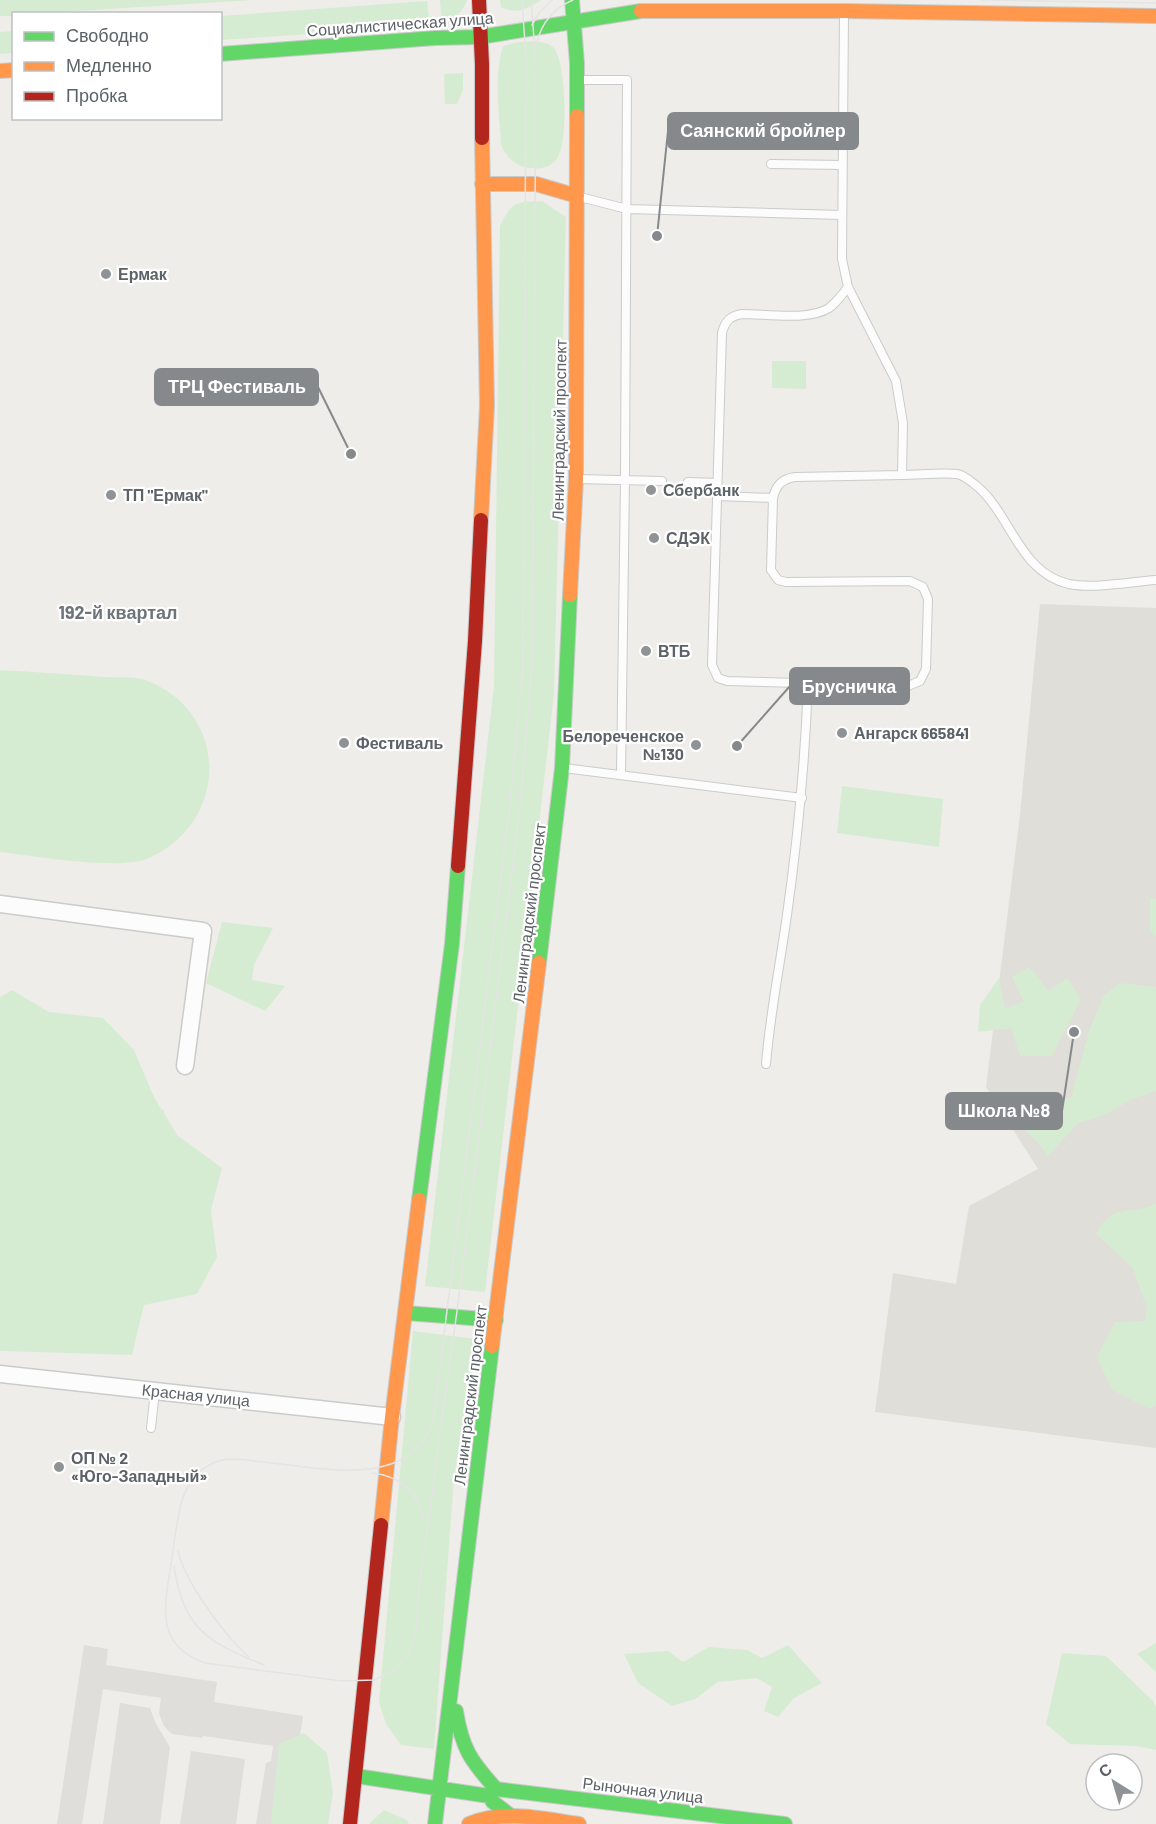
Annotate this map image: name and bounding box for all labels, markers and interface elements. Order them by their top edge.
street label: Социалистическая улица [306,7,494,40]
legend [12,12,222,120]
text: Свободно [66,24,149,46]
text: Медленно [66,54,152,76]
text: Пробка [66,84,129,106]
callout: Саянский бройлер [668,113,858,149]
text: Саянский бройлер [680,119,846,141]
place label: Ермак [118,264,168,283]
marker: Ермак [99,267,113,281]
street label: Ленинградский проспект [547,338,570,521]
callout: ТРЦ Фестиваль [155,369,318,405]
text: ТРЦ Фестиваль [168,375,306,397]
place label: Сбербанк [663,480,740,499]
marker: Сбербанк [644,483,658,497]
place label: ТП "Ермак" [123,485,208,504]
marker: ТП "Ермак" [104,488,118,502]
place label: СДЭК [666,528,710,547]
marker: СДЭК [647,531,661,545]
district label: 192-й квартал [59,601,177,623]
place label: ВТБ [658,641,690,660]
marker: ВТБ [639,644,653,658]
callout: Брусничка [790,668,909,704]
text: Брусничка [802,675,897,697]
place label: Ангарск 665841 [854,723,969,742]
place label: Белореченское №130 [562,726,684,763]
marker: Ангарск 665841 [835,726,849,740]
place label: Фестиваль [356,733,444,752]
marker: Фестиваль [337,736,351,750]
marker: Белореченское №130 [689,738,703,752]
street label: Ленинградский проспект [508,821,549,1004]
callout: Школа №8 [946,1093,1062,1129]
text: Школа №8 [958,1099,1050,1121]
street label: Ленинградский проспект [449,1303,490,1486]
street label: Красная улица [141,1379,251,1410]
place label: ОП № 2 «Юго-Западный» [71,1448,207,1485]
marker: ОП № 2 «Юго-Западный» [52,1460,66,1474]
north arrow [1084,1752,1144,1812]
text: С [1094,1758,1115,1781]
street label: Рыночная улица [582,1773,705,1806]

